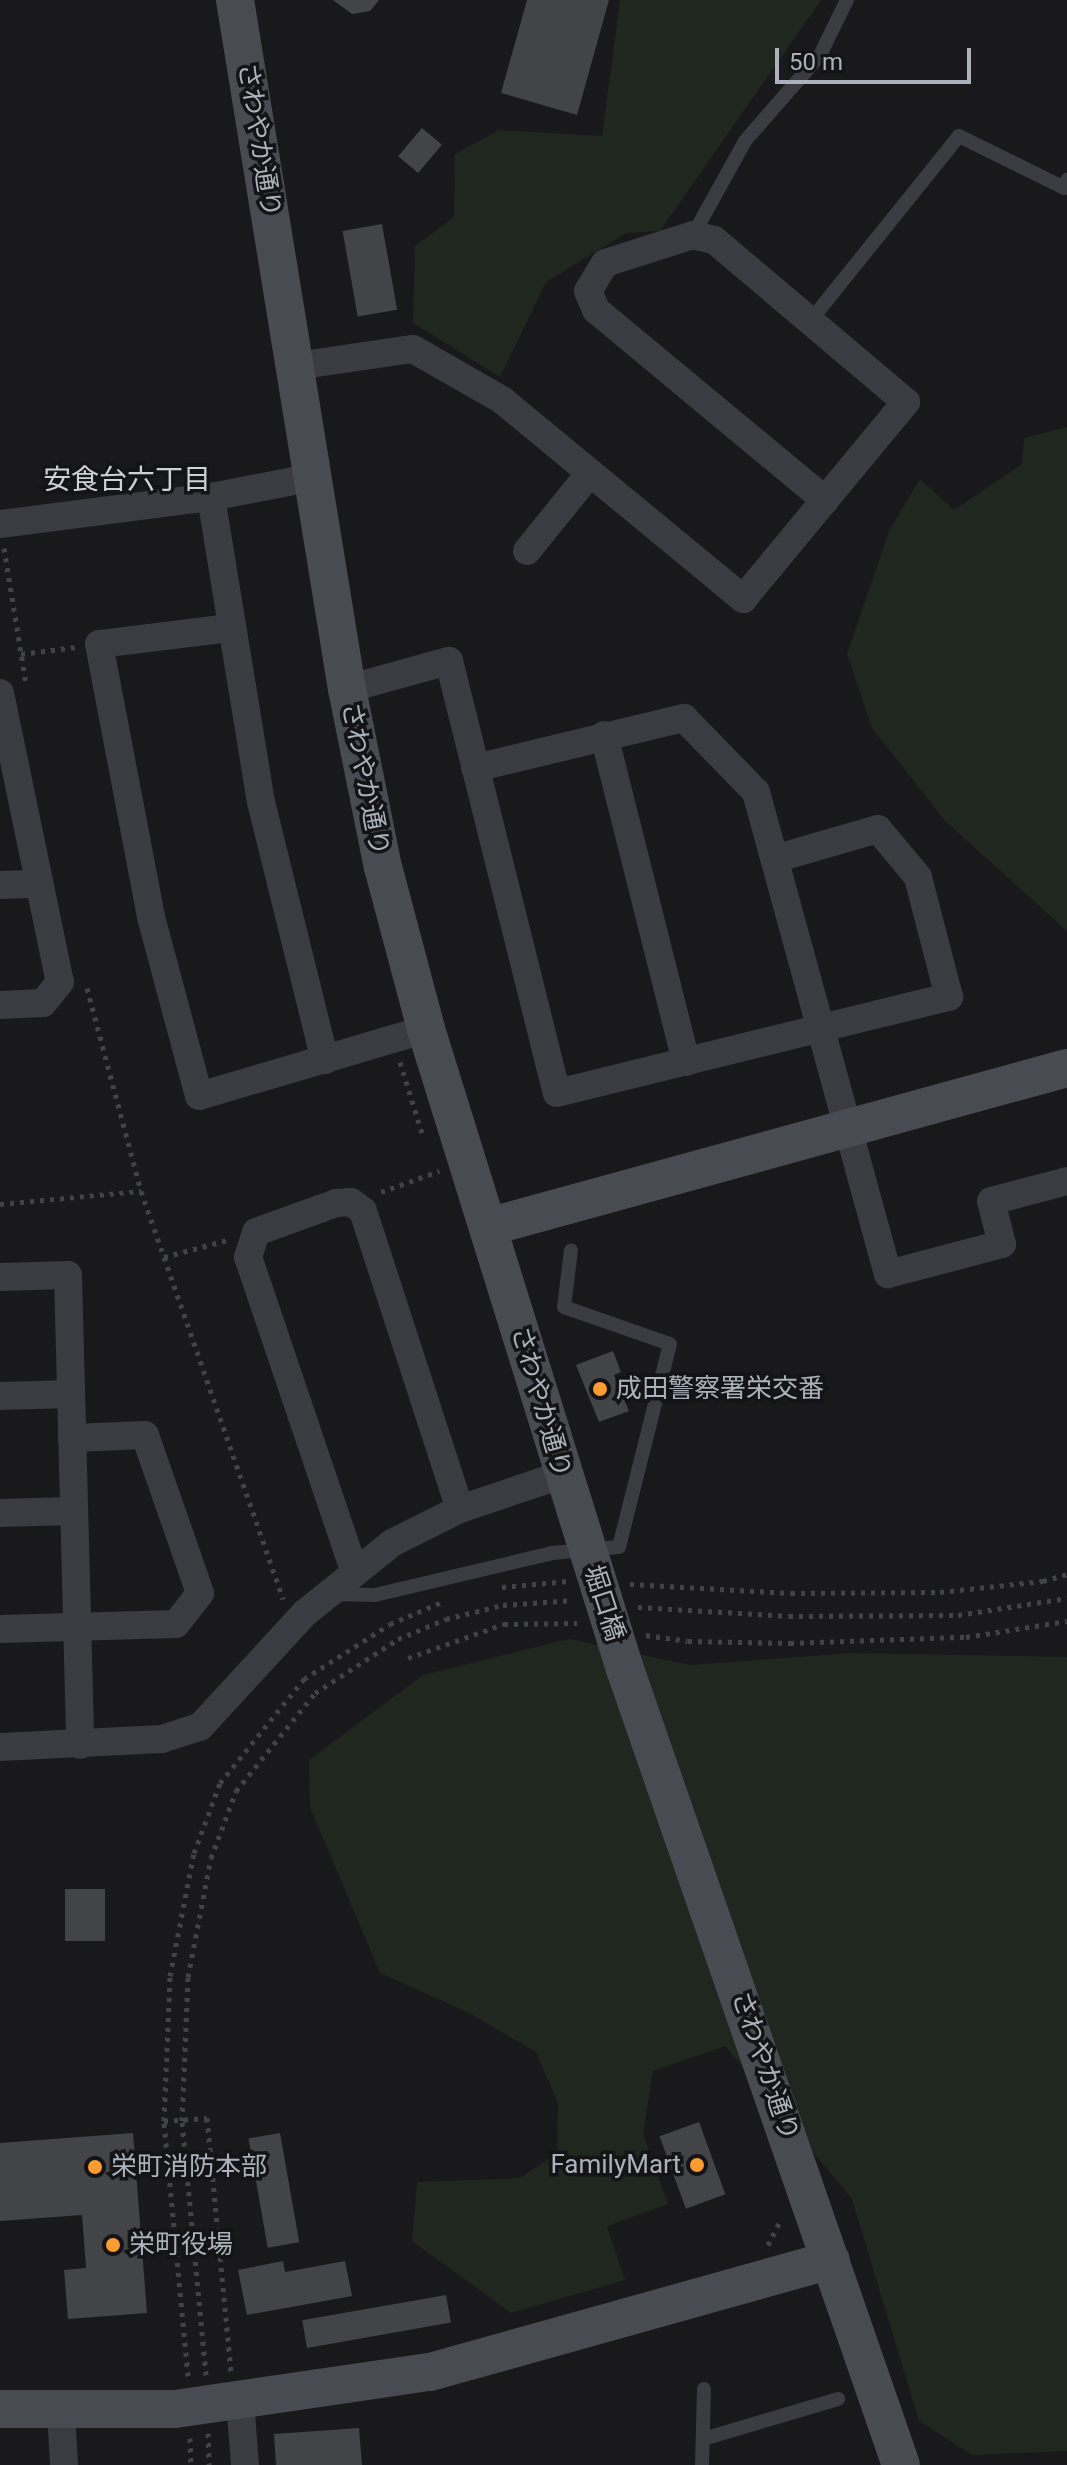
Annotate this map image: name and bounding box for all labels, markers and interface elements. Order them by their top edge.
scale bar [779,32,975,82]
text: 50 m [789,48,843,76]
street label: さわやか通り [231,61,287,219]
district label: 安食台六丁目 [43,463,211,497]
street label: さわやか通り [335,699,395,859]
street label: さわやか通り [505,1323,577,1481]
place label: 成田警察署栄交番 [616,1373,824,1405]
marker: 成田警察署栄交番 [591,1380,609,1398]
street label: 堀口橋 [577,1561,631,1645]
street label: さわやか通り [725,1987,805,2145]
place label: FamilyMart [550,2149,681,2181]
place label: 栄町消防本部 [111,2151,267,2183]
marker: FamilyMart [688,2156,706,2174]
marker: 栄町消防本部 [86,2158,104,2176]
place label: 栄町役場 [129,2229,233,2261]
marker: 栄町役場 [104,2236,122,2254]

